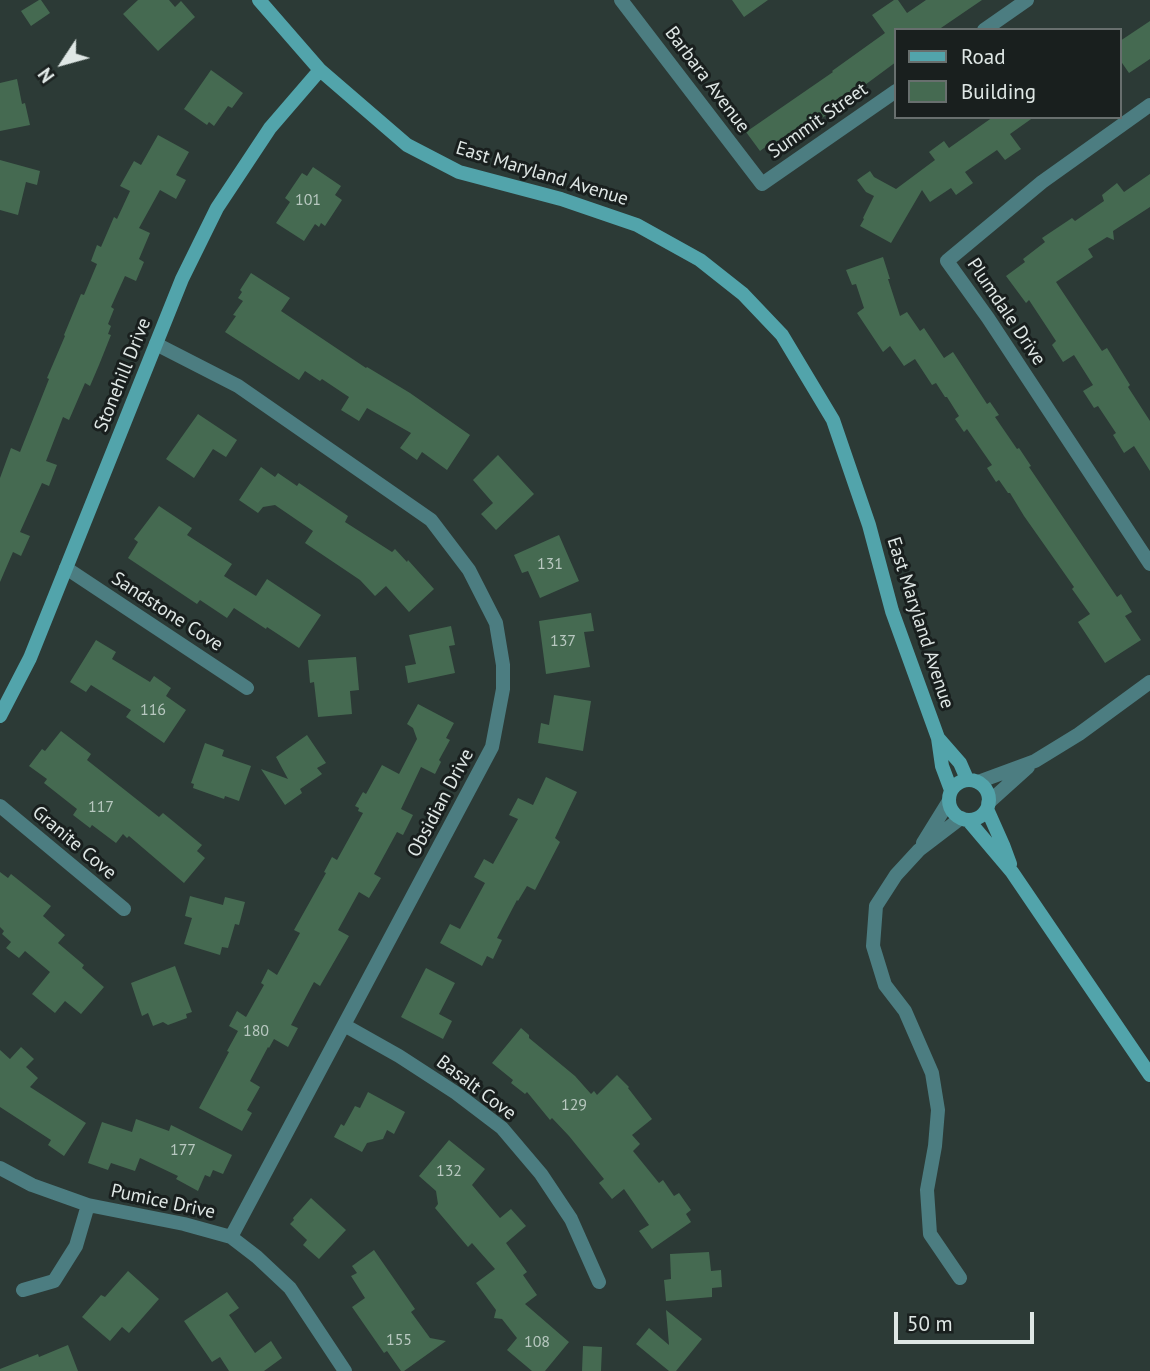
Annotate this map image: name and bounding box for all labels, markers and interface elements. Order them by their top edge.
street label: Barbara Avenue [660,22,754,138]
north arrow [28,28,98,98]
legend [894,28,1122,119]
text: Road [961,43,1005,70]
text: N [33,63,59,87]
street label: Summit Street [764,78,872,164]
text: Building [961,78,1036,105]
street label: East Maryland Avenue [453,137,631,211]
house number: 101 [295,190,321,210]
street label: Plumdale Drive [962,254,1050,370]
street label: Stonehill Drive [90,315,156,435]
street label: East Maryland Avenue [882,534,958,712]
house number: 131 [537,554,563,574]
street label: Sandstone Cove [107,567,227,657]
house number: 137 [550,631,576,651]
house number: 116 [140,700,166,720]
street label: Obsidian Drive [403,745,479,861]
house number: 117 [88,797,114,817]
street label: Granite Cove [27,801,121,885]
house number: 180 [243,1021,269,1041]
street label: Basalt Cove [432,1051,520,1125]
house number: 129 [561,1095,587,1115]
house number: 177 [170,1140,196,1160]
house number: 132 [436,1161,462,1181]
street label: Pumice Drive [109,1180,217,1224]
scale bar [898,1298,1038,1342]
text: 50 m [907,1310,953,1337]
house number: 155 [386,1330,412,1350]
house number: 108 [524,1332,550,1352]

